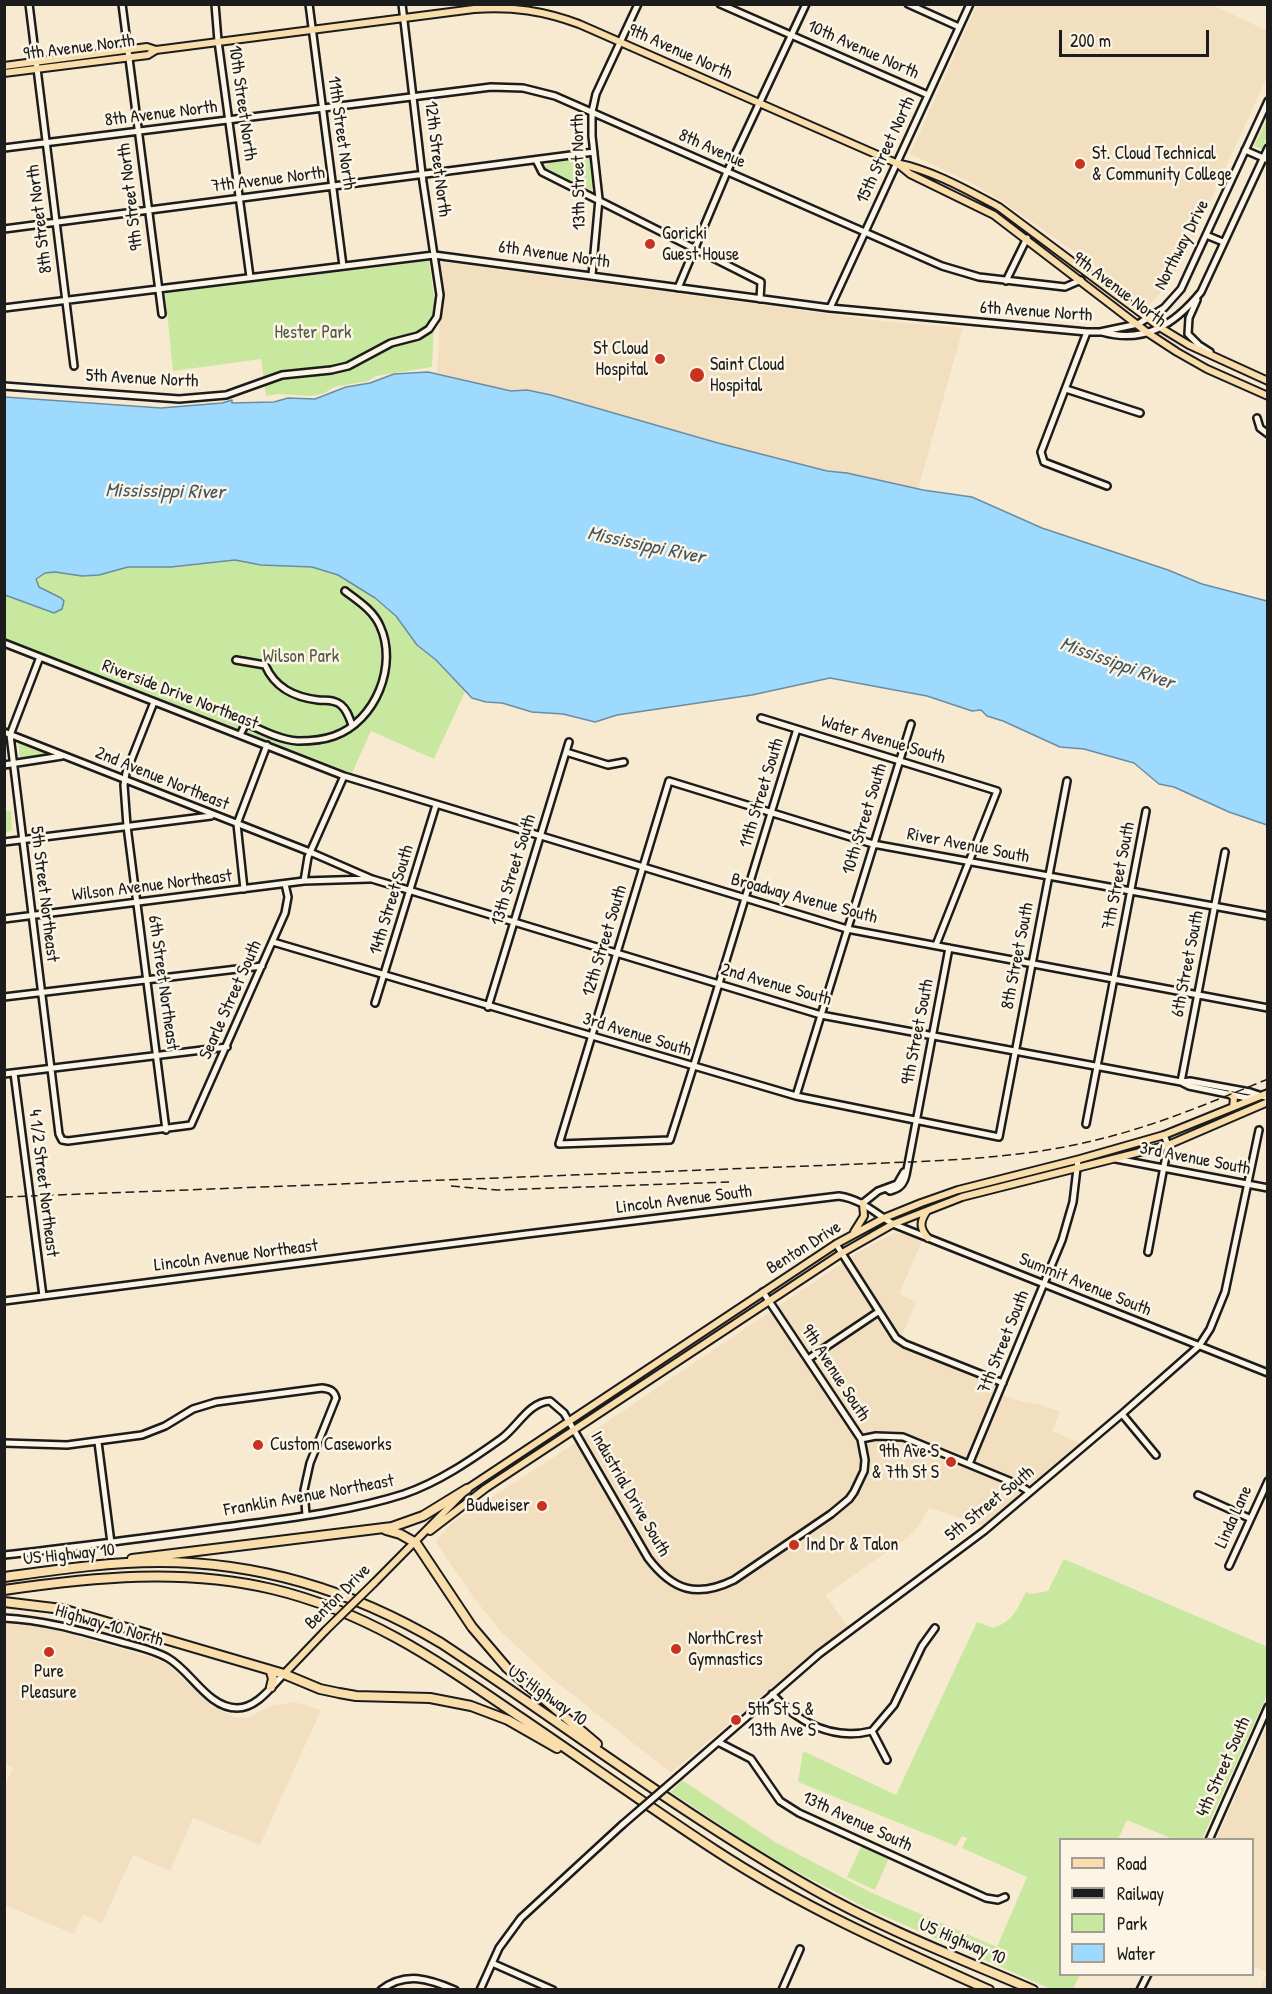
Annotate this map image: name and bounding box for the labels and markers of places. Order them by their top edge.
place label: St. Cloud Technical & Community College [1092,143,1232,186]
marker: St. Cloud Technical & Community College [1073,157,1087,171]
place label: Goricki Guest House [662,223,739,266]
marker: Goricki Guest House [643,237,657,251]
place label: St Cloud Hospital [593,338,648,380]
marker: St Cloud Hospital [653,352,667,366]
place label: Saint Cloud Hospital [710,354,784,397]
marker: Saint Cloud Hospital [688,366,706,384]
place label: Custom Caseworks [270,1434,392,1456]
marker: Custom Caseworks [251,1438,265,1452]
place label: 9th Ave S & 7th St S [872,1441,939,1484]
marker: 9th Ave S & 7th St S [944,1455,958,1469]
place label: Budweiser [466,1495,530,1517]
marker: Budweiser [535,1499,549,1513]
place label: Ind Dr & Talon [806,1534,898,1556]
marker: Ind Dr & Talon [787,1538,801,1552]
place label: NorthCrest Gymnastics [688,1628,763,1670]
marker: NorthCrest Gymnastics [669,1642,683,1656]
marker: Pure Pleasure [42,1645,56,1659]
place label: Pure Pleasure [21,1661,77,1704]
place label: 5th St S & 13th Ave S [748,1699,816,1742]
marker: 5th St S & 13th Ave S [729,1713,743,1727]

